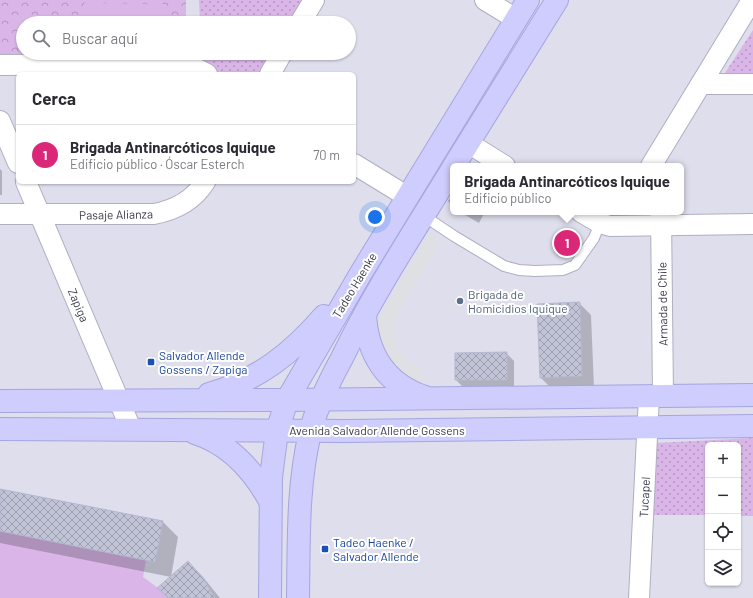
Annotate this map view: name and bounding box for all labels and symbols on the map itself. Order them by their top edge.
street label: Pasaje Alianza [79,206,153,222]
your location [365,207,385,227]
pin: 1 [554,228,580,258]
street label: Tadeo Haenke [329,250,379,320]
street label: Armada de Chile [654,262,670,346]
street label: Zapiga [66,286,92,324]
place label: Brigada de Homicidios Iquique [468,287,568,315]
marker: Brigada de Homicidios Iquique [455,296,465,306]
place label: Salvador Allende Gossens / Zapiga [159,348,247,376]
marker: Salvador Allende Gossens / Zapiga [146,357,156,367]
street label: Avenida Salvador Allende Gossens [289,423,465,437]
street label: Tucapel [636,476,652,518]
place label: Tadeo Haenke / Salvador Allende [333,535,419,563]
marker: Tadeo Haenke / Salvador Allende [320,544,330,554]

